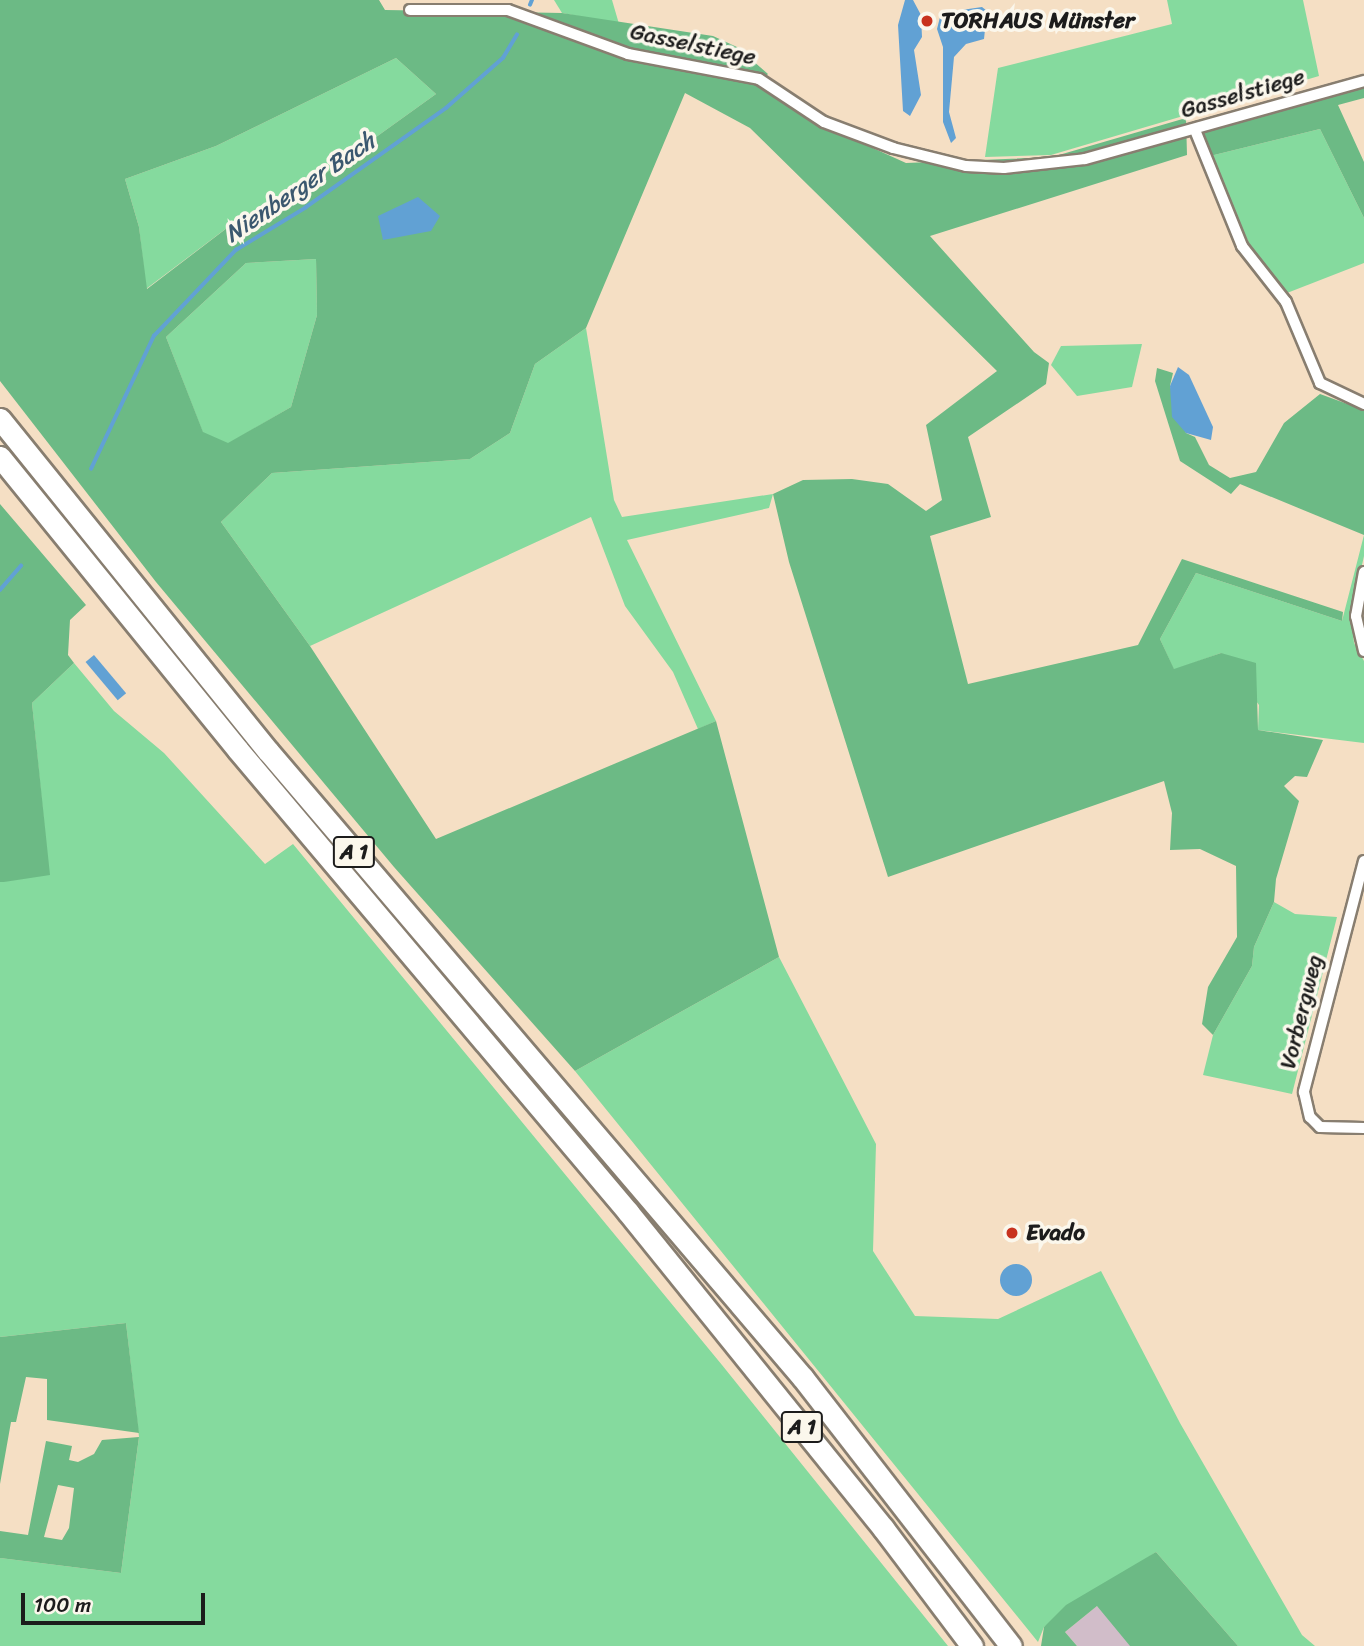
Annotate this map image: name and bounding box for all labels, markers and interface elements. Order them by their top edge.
place label: TORHAUS Münster [941,7,1133,35]
marker: TORHAUS Münster [919,13,935,29]
street label: Gasselstiege [628,18,758,72]
street label: Gasselstiege [1178,63,1308,125]
water label: Nienberger Bach [219,127,381,249]
road number: A 1 [331,834,377,870]
street label: Vorbergweg [1275,952,1329,1072]
place label: Evado [1026,1219,1085,1247]
marker: Evado [1004,1225,1020,1241]
road number: A 1 [779,1410,825,1444]
scale bar [24,1580,208,1624]
text: 100 m [34,1586,91,1624]

